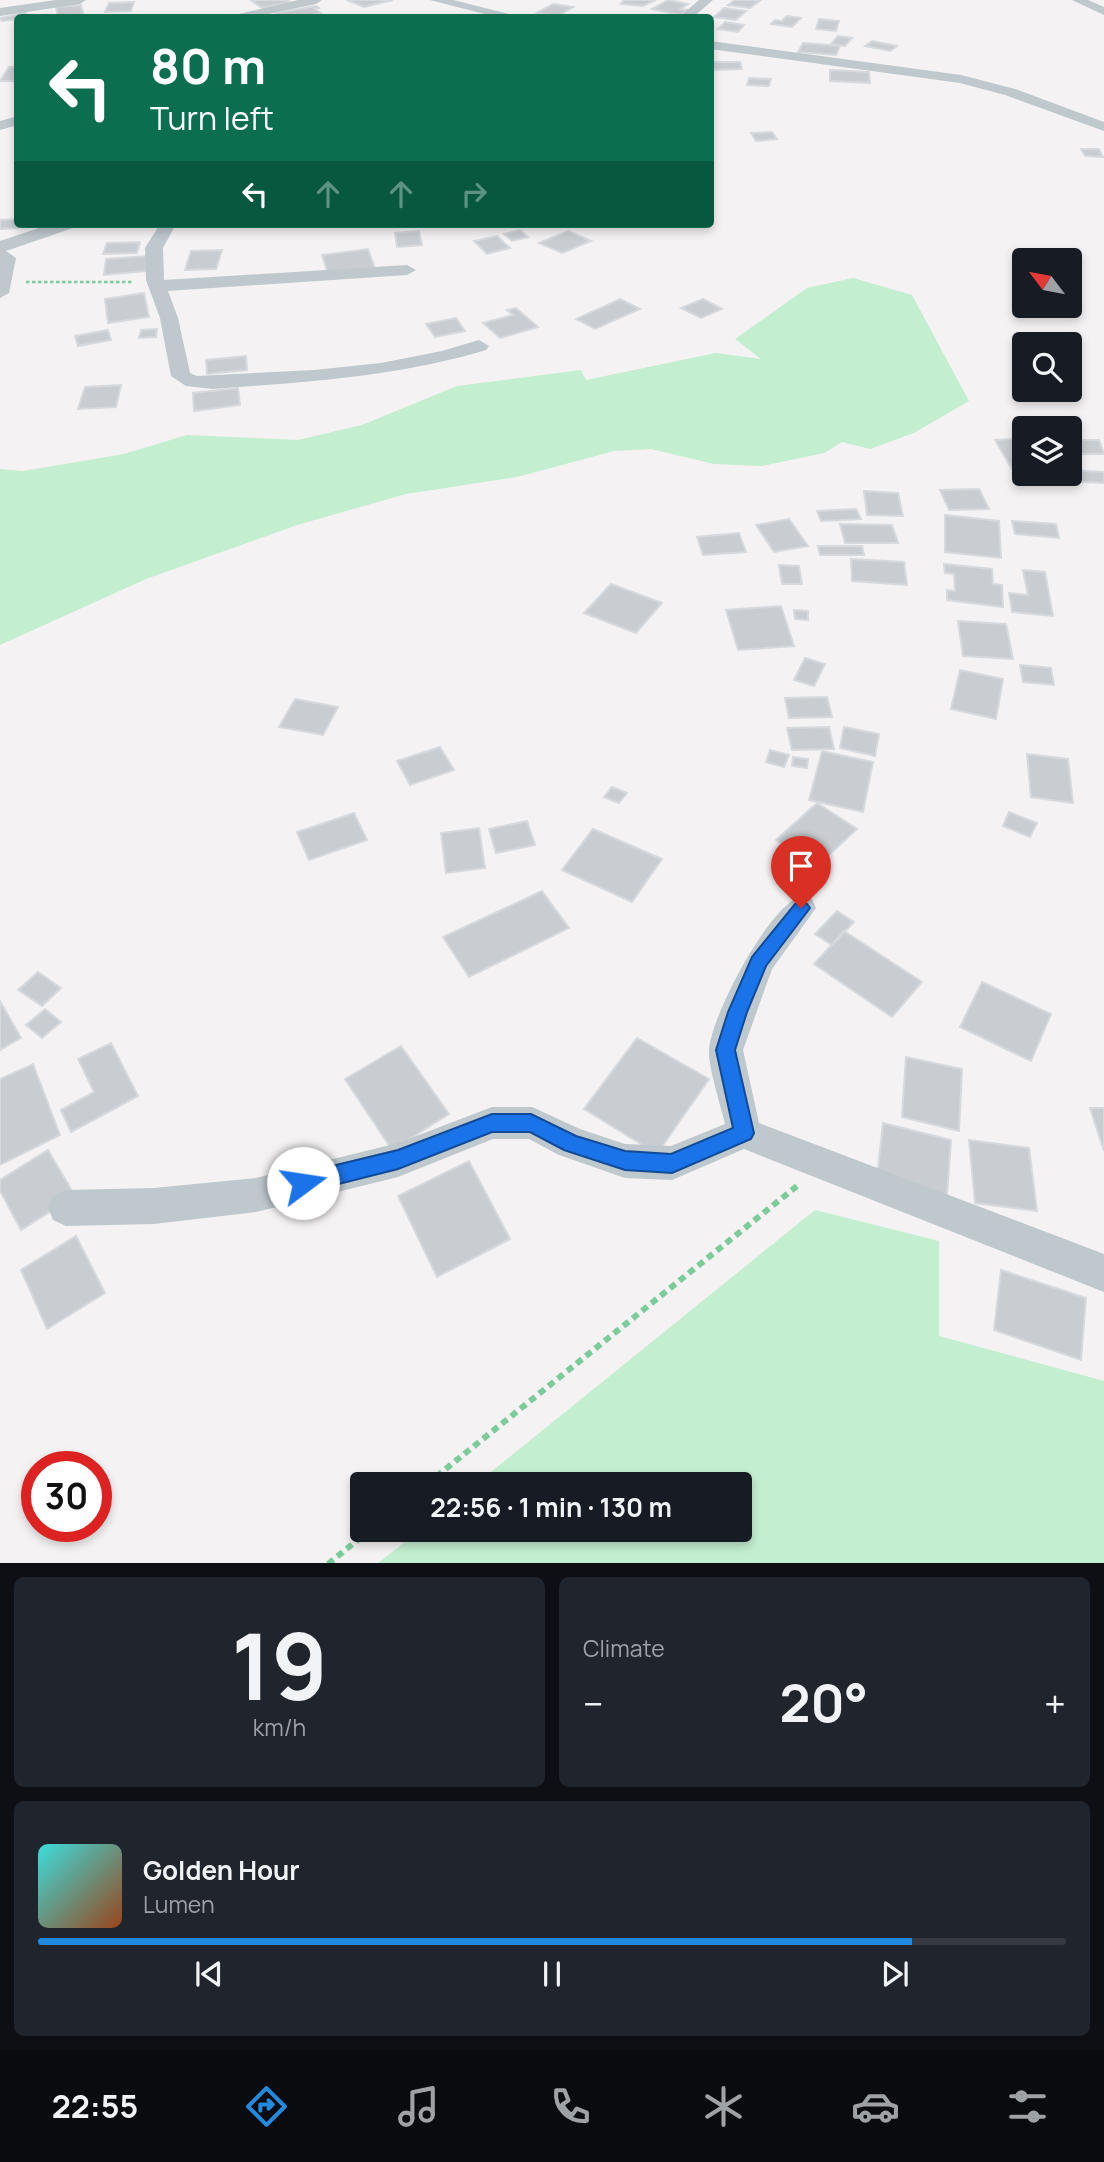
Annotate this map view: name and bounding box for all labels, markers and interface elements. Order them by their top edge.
text: 80 m [150,32,266,99]
icon: left [35,42,126,133]
text: Turn left [150,96,274,140]
icon: left [236,175,274,213]
icon: ahead [309,175,347,213]
icon: ahead [382,175,420,213]
icon: right [455,175,493,213]
north arrow [1012,248,1082,318]
map controls [1012,248,1082,486]
button: search [1012,332,1082,402]
button: layers [1012,416,1082,486]
pin [771,836,831,908]
icon: arrive [782,847,820,885]
position arrow [266,1146,340,1220]
speed limit sign: 30 [21,1451,112,1542]
text: 22:56 · 1 min · 130 m [430,1489,672,1525]
text: 19 [231,1603,328,1727]
text: Climate [583,1632,665,1664]
text: 20° [780,1667,868,1738]
text: − [583,1677,604,1729]
text: + [1044,1677,1066,1729]
text: km/h [253,1711,306,1743]
text: Golden Hour [143,1852,300,1888]
text: Lumen [143,1888,215,1920]
icon: previous [190,1955,228,1993]
icon: pause [533,1955,571,1993]
icon: next [876,1955,914,1993]
icon: directions [242,2082,291,2131]
icon: music [394,2082,443,2131]
icon: phone [546,2082,595,2131]
icon: climate [699,2082,748,2131]
icon: car [851,2082,900,2131]
icon: filters [1003,2082,1052,2131]
text: 22:55 [52,2084,138,2128]

